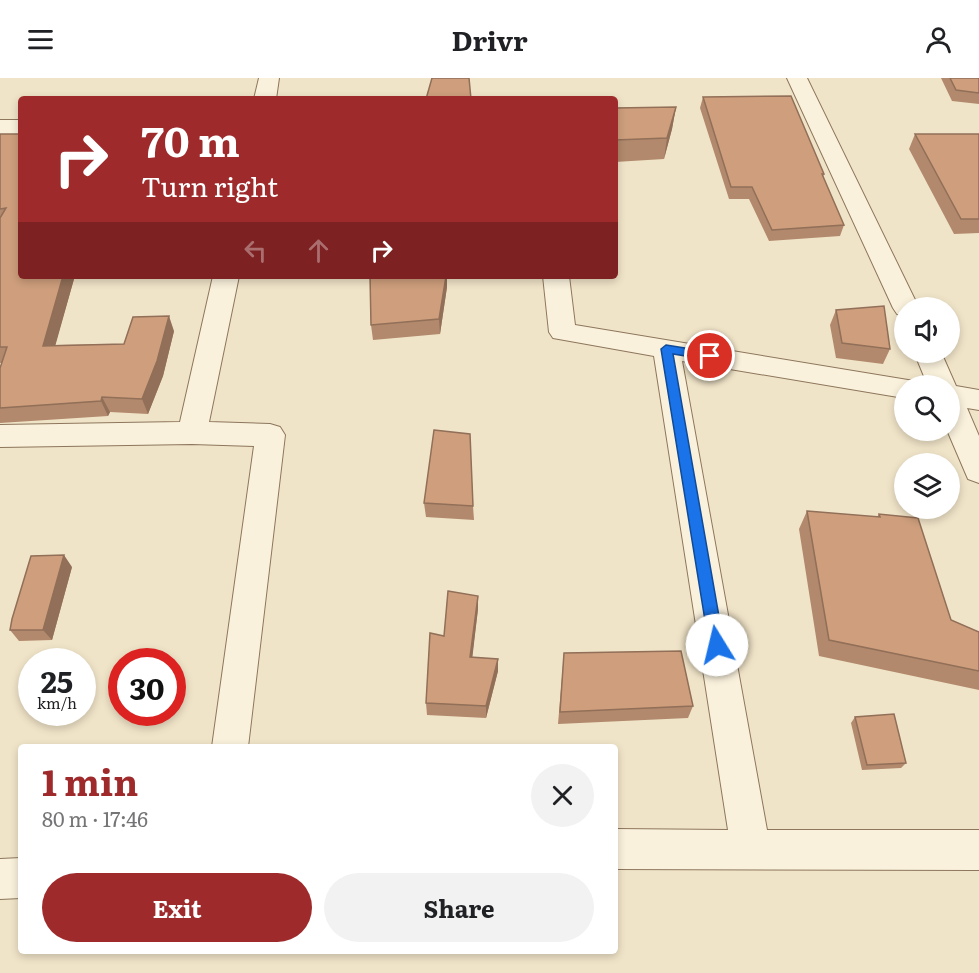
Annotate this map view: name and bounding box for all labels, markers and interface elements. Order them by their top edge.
text: Drivr [451,19,528,59]
icon: menu [24,23,57,56]
icon: person [922,23,955,56]
text: 70 m [141,108,240,170]
icon: right [42,120,120,198]
text: Turn right [141,165,278,205]
icon: left [239,234,272,267]
icon: ahead [302,234,335,267]
icon: right [365,234,398,267]
map controls [894,297,960,519]
button: sound [894,297,960,363]
pin [684,330,735,381]
icon: arrive [693,339,726,372]
button: search [894,375,960,441]
button: layers [894,453,960,519]
position arrow [685,613,749,677]
speed limit sign: 30 [108,648,186,726]
text: 25 [41,658,73,702]
text: km/h [37,691,77,714]
text: 1 min [42,754,138,807]
button: close [531,764,594,827]
text: 80 m · 17:46 [42,803,148,833]
button: Exit [42,873,312,942]
button: Share [324,873,594,942]

